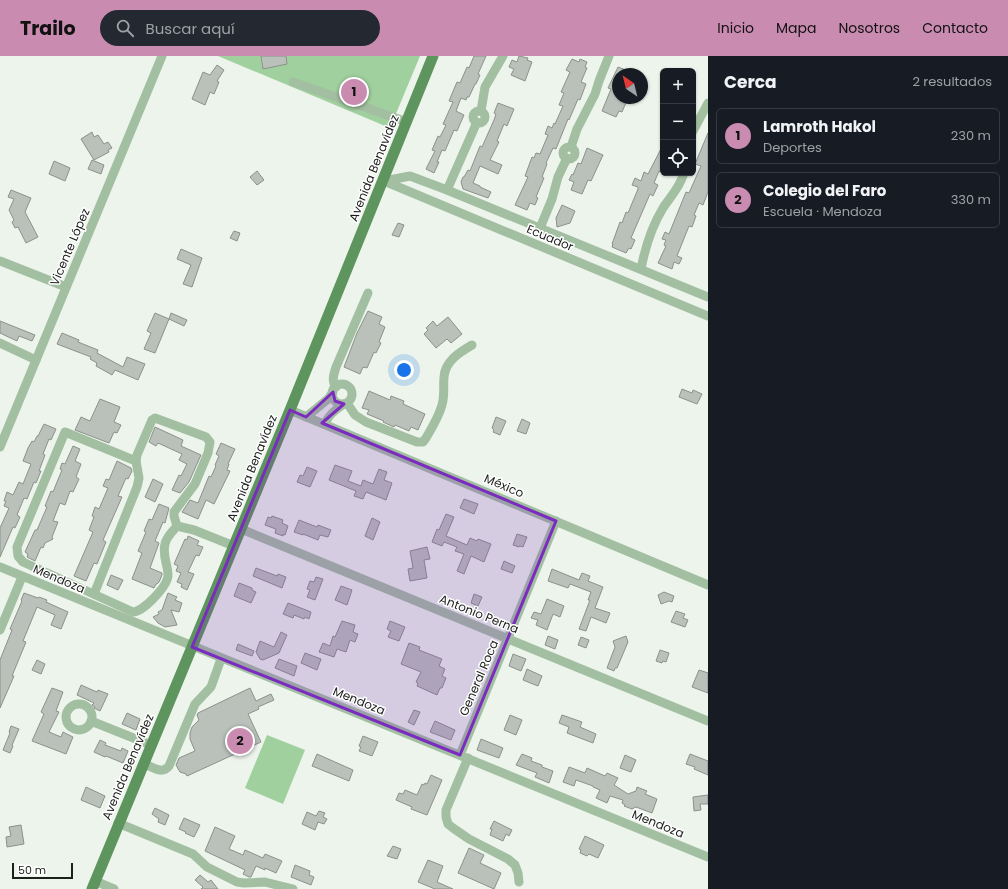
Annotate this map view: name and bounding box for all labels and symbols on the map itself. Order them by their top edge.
north arrow [612,68,648,104]
pin: 1 [341,77,367,107]
street label: Avenida Benavídez [344,112,403,224]
street label: Vicente López [46,206,93,288]
street label: Ecuador [524,220,577,255]
your location [394,360,414,380]
street label: Avenida Benavídez [222,412,281,524]
street label: México [482,470,527,502]
street label: Mendoza [31,560,88,597]
street label: Antonio Perna [437,590,521,637]
street label: General Roca [455,637,502,718]
street label: Mendoza [331,682,388,719]
street label: Avenida Benavídez [98,711,158,822]
pin: 2 [227,726,253,756]
street label: Mendoza [630,805,687,842]
scale bar [12,861,73,880]

